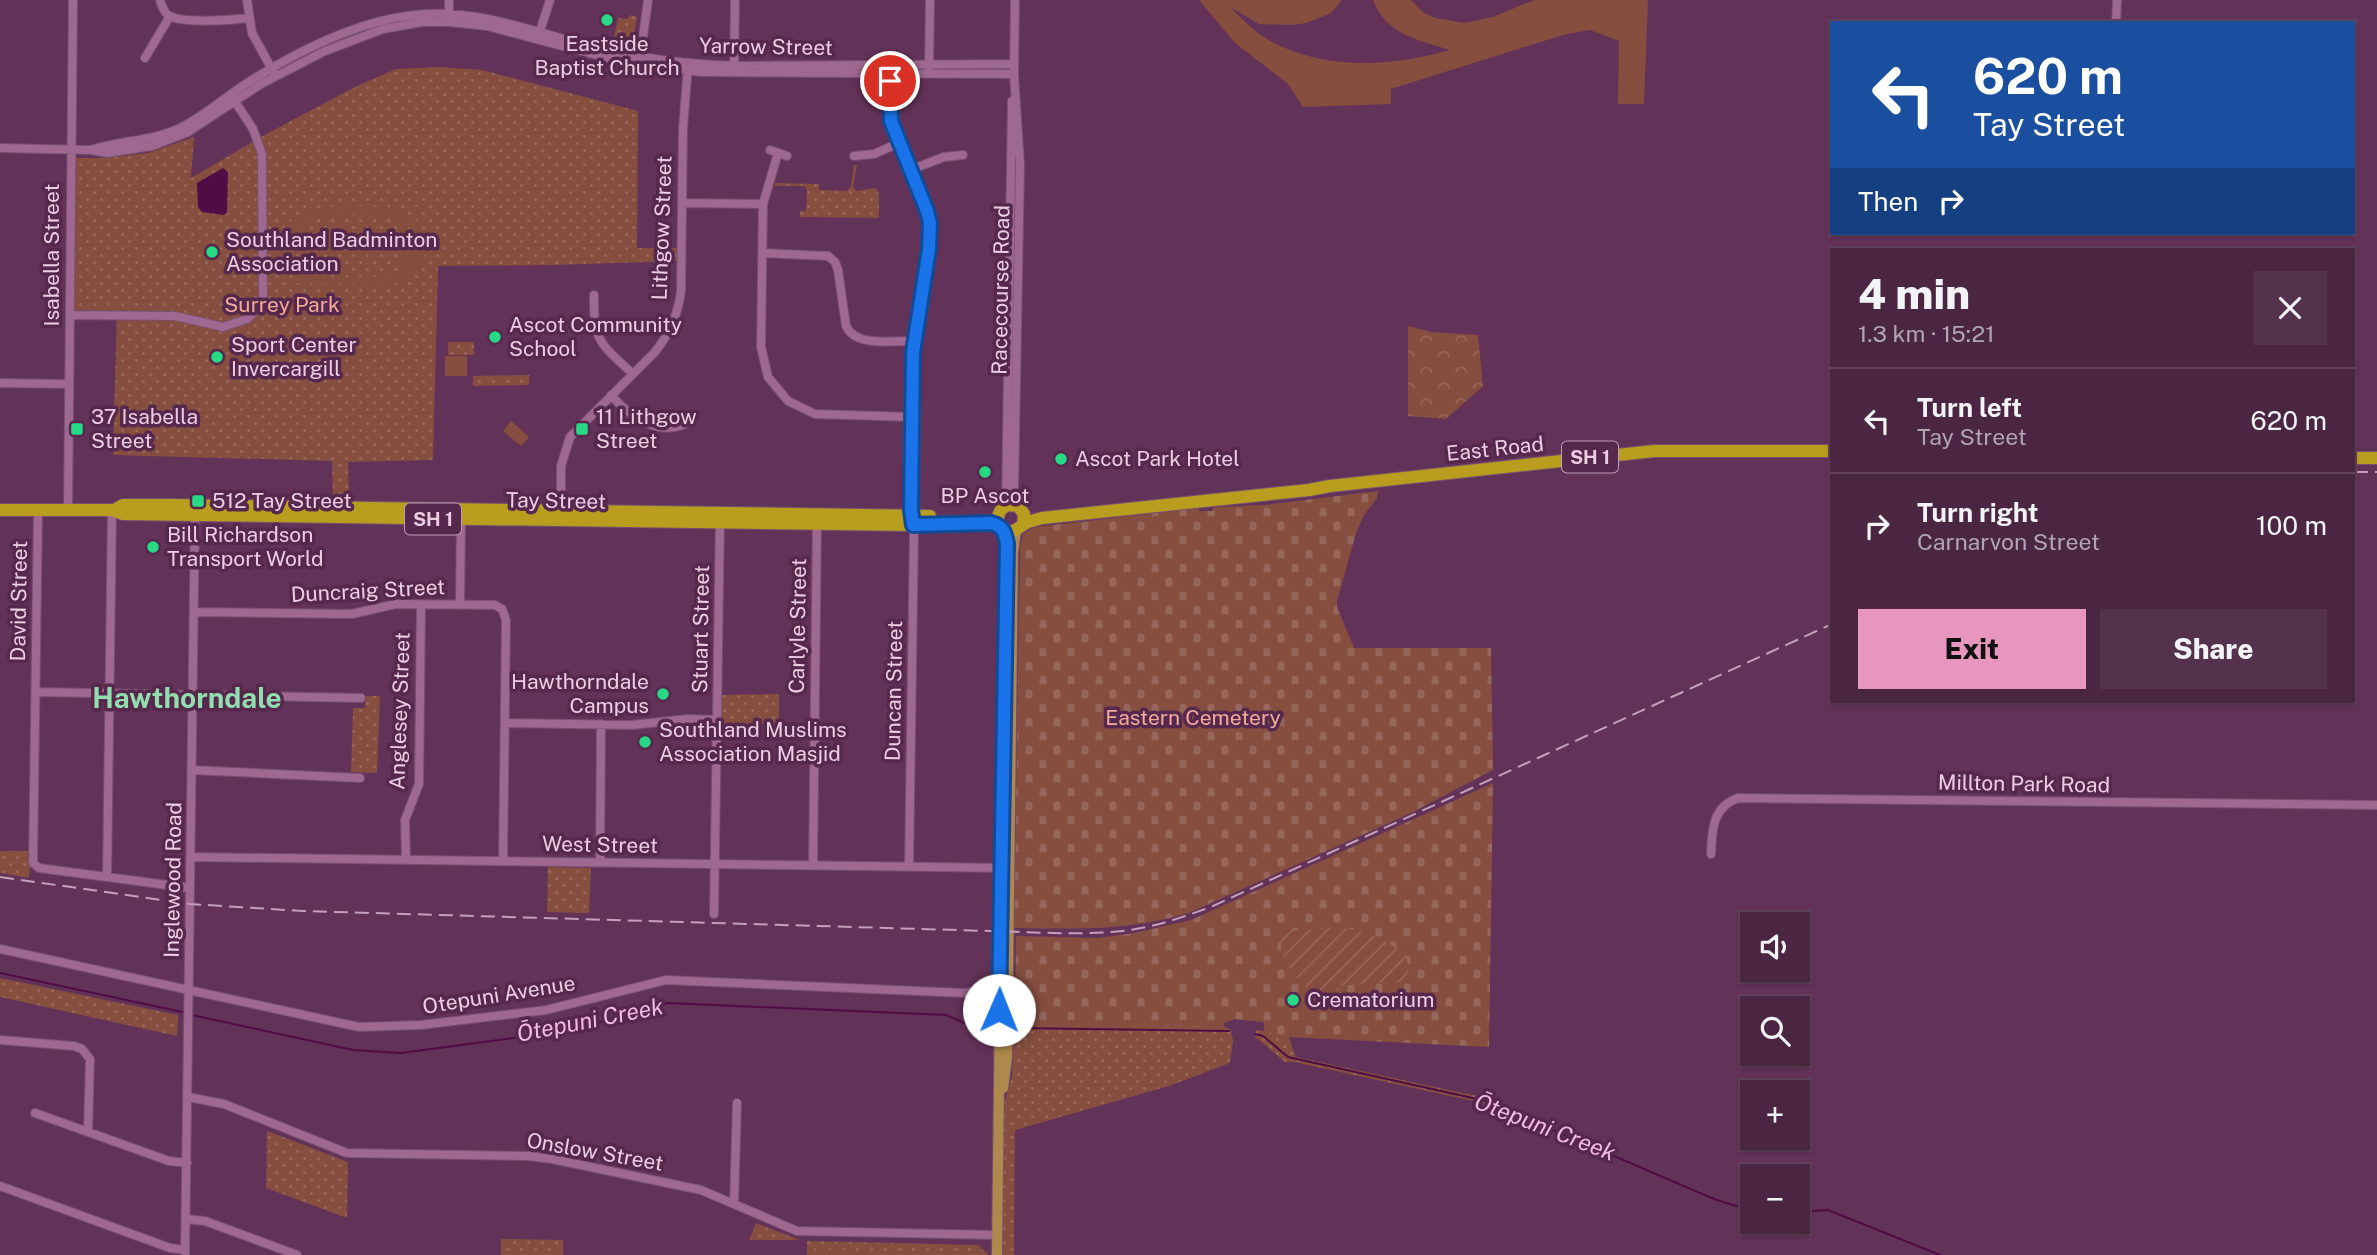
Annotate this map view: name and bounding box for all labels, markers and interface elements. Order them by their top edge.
marker: Eastside Baptist Church [599,12,615,28]
place label: Eastside Baptist Church [534,31,680,80]
street label: Yarrow Street [699,33,833,60]
text: 620 m [1973,47,2123,105]
icon: left [1858,49,1949,140]
pin [860,51,920,111]
icon: arrive [871,62,909,100]
text: Tay Street [1973,106,2126,143]
street label: Lithgow Street [646,155,677,301]
icon: right [1932,182,1970,220]
street label: Isabella Street [39,183,64,327]
text: Then [1858,186,1918,217]
street label: Racecourse Road [987,205,1014,375]
place label: Southland Badminton Association [226,227,437,276]
marker: Southland Badminton Association [204,244,220,260]
text: 4 min [1858,269,1970,318]
button: close [2253,271,2327,345]
park label: Surrey Park [224,292,340,317]
place label: Ascot Community School [509,312,682,361]
text: 1.3 km · 15:21 [1858,320,1995,347]
marker: Ascot Community School [487,329,503,345]
place label: Sport Center Invercargill [231,332,357,381]
marker: Sport Center Invercargill [209,349,225,365]
text: Turn left [1917,392,2022,423]
icon: left [1858,402,1896,440]
place label: 37 Isabella Street [91,404,198,453]
place label: 11 Lithgow Street [596,404,697,453]
text: 620 m [2251,405,2327,436]
marker: 37 Isabella Street [69,421,85,437]
marker: 11 Lithgow Street [574,421,590,437]
text: Tay Street [1917,423,2027,450]
street label: East Road [1445,431,1545,466]
road number: SH 1 [1562,442,1618,472]
place label: Ascot Park Hotel [1075,446,1240,471]
marker: Ascot Park Hotel [1053,451,1069,467]
marker: BP Ascot [977,464,993,480]
place label: BP Ascot [941,483,1029,508]
street label: Tay Street [506,487,606,514]
place label: 512 Tay Street [212,488,352,513]
marker: 512 Tay Street [190,493,206,509]
text: Turn right [1917,497,2039,528]
road number: SH 1 [405,504,461,534]
icon: right [1858,507,1896,545]
text: 100 m [2256,510,2327,541]
place label: Bill Richardson Transport World [167,522,323,571]
text: Carnarvon Street [1917,528,2100,555]
marker: Bill Richardson Transport World [145,539,161,555]
street label: David Street [5,540,32,661]
street label: Carlyle Street [784,558,811,694]
street label: Stuart Street [687,565,714,693]
street label: Duncraig Street [290,574,446,607]
button: Exit [1858,609,2086,689]
button: Share [2100,609,2327,689]
street label: Duncan Street [880,621,907,761]
street label: Anglesey Street [384,632,415,790]
place label: Hawthorndale Campus [511,669,649,718]
district label: Hawthorndale [92,681,282,714]
marker: Hawthorndale Campus [655,686,671,702]
park label: Eastern Cemetery [1105,705,1281,730]
place label: Southland Muslims Association Masjid [659,717,847,766]
marker: Southland Muslims Association Masjid [637,734,653,750]
street label: Millton Park Road [1938,769,2110,798]
street label: Inglewood Road [159,802,186,958]
street label: West Street [542,831,658,858]
map controls [1740,912,1810,1234]
button: sound [1740,912,1810,982]
street label: Otepuni Avenue [421,970,577,1019]
position arrow [962,973,1036,1047]
place label: Crematorium [1307,987,1434,1012]
water label: Ōtepuni Creek [514,992,666,1047]
marker: Crematorium [1285,992,1301,1008]
button: search [1740,996,1810,1066]
button: + [1740,1080,1810,1150]
water label: Ōtepuni Creek [1471,1087,1620,1166]
street label: Onslow Street [525,1127,665,1176]
button: − [1740,1164,1810,1234]

